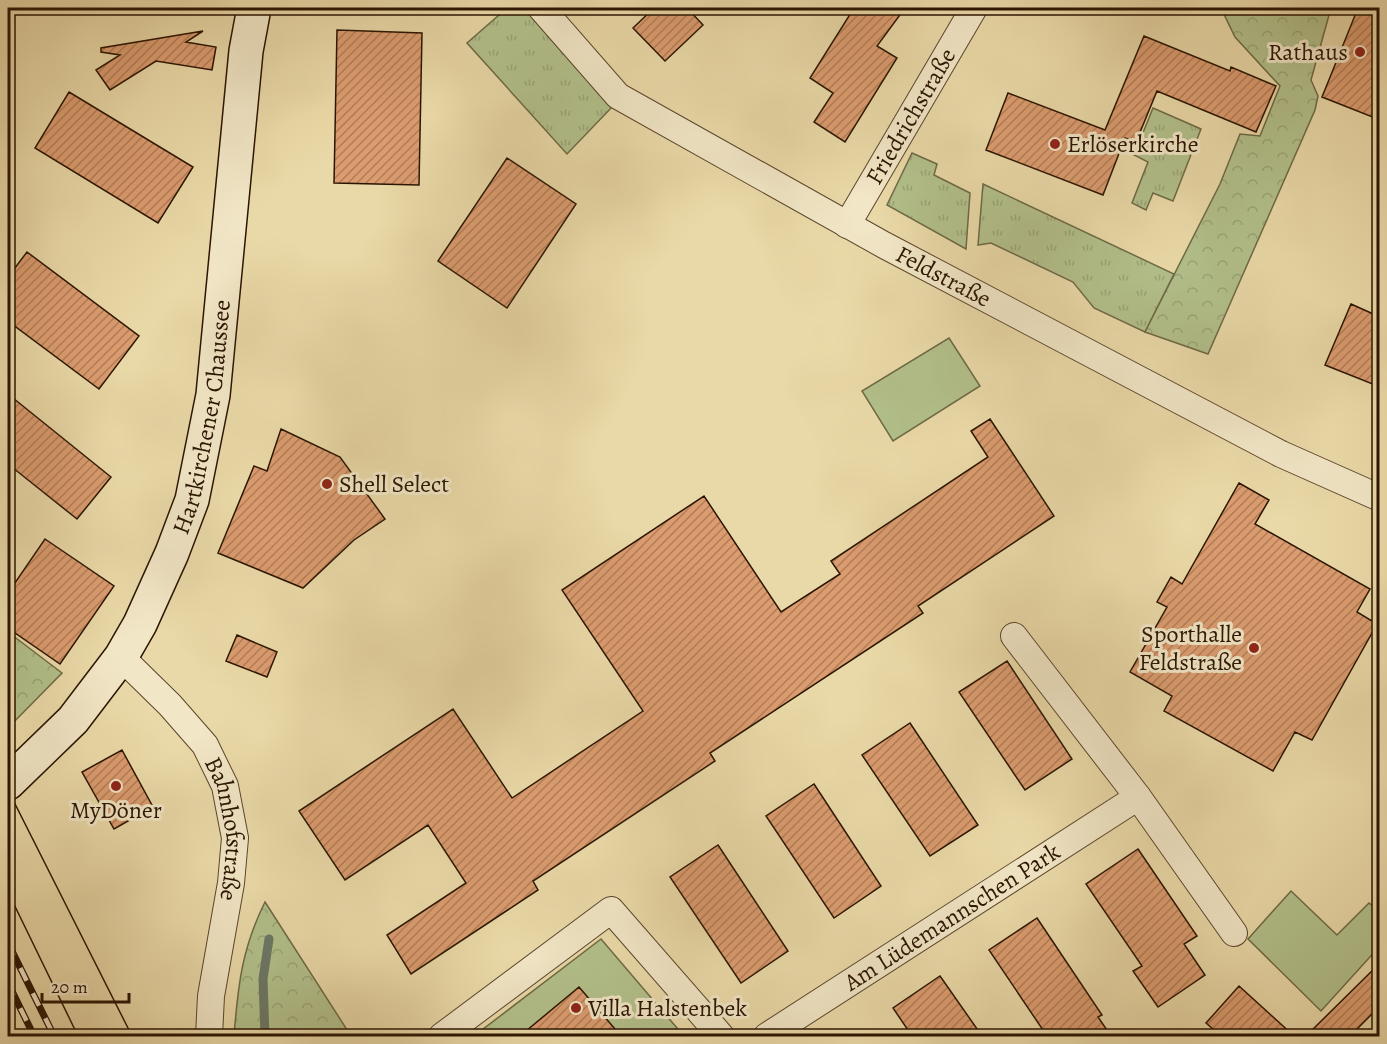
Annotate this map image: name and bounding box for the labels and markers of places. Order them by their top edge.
place label: Rathaus [1268,36,1348,68]
marker: Rathaus [1353,45,1367,59]
place label: Erlöserkirche [1067,128,1198,160]
marker: Erlöserkirche [1048,137,1062,151]
place label: Shell Select [339,468,449,500]
marker: Shell Select [320,477,334,491]
place label: Sporthalle Feldstraße [1139,618,1242,678]
marker: Sporthalle Feldstraße [1247,641,1261,655]
marker: MyDöner [109,779,123,793]
place label: MyDöner [70,794,162,826]
place label: Villa Halstenbek [587,992,747,1024]
marker: Villa Halstenbek [569,1001,583,1015]

